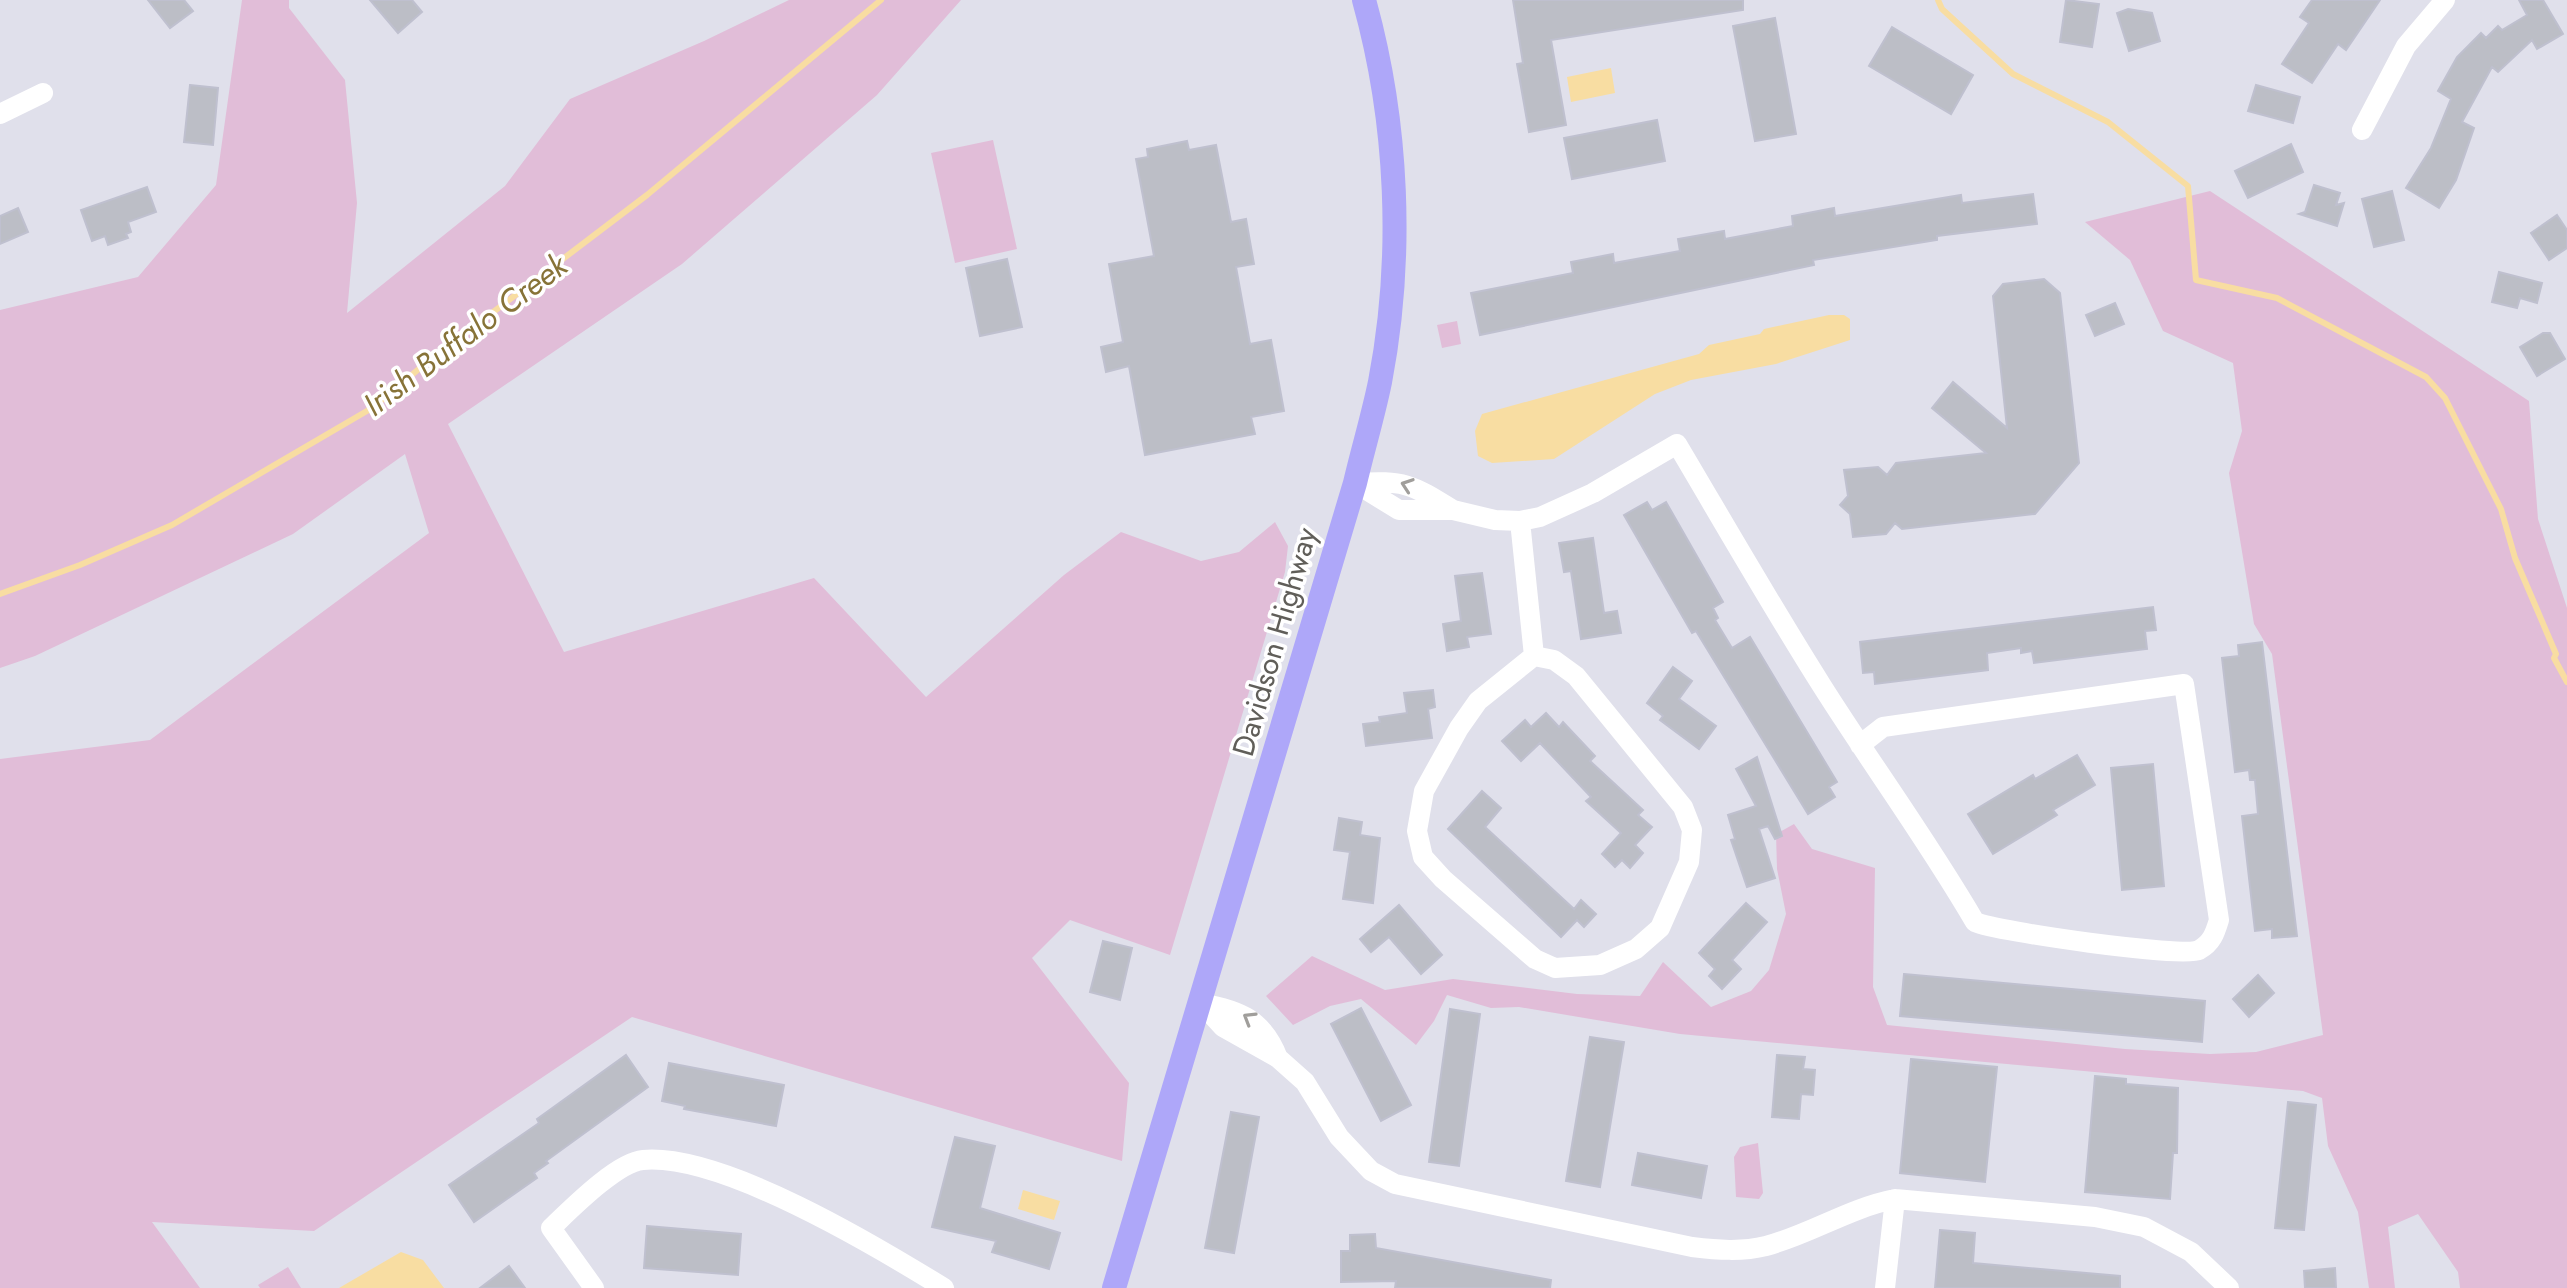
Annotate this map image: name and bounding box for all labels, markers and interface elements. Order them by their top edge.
water label: Irish Buffalo Creek [353,242,578,427]
one-way arrow [1401,478,1414,494]
street label: Davidson Highway [1221,522,1328,761]
one-way arrow [1243,1012,1258,1028]

